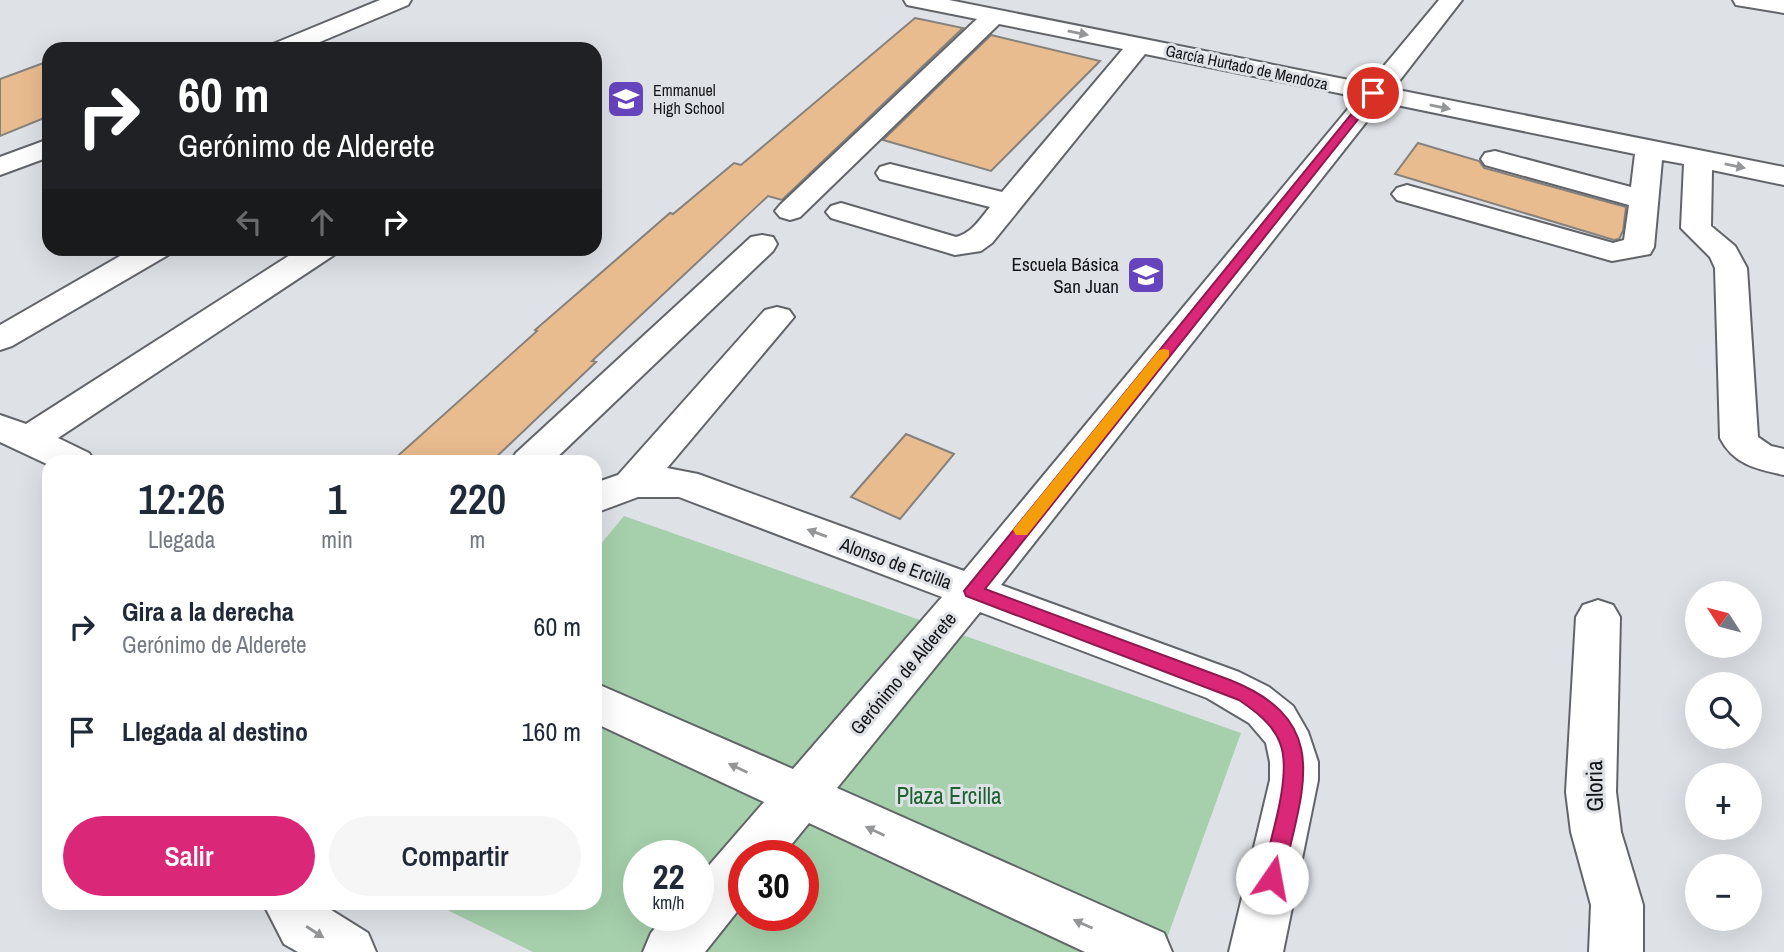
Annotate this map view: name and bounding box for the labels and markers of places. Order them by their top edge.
pin [1343,63,1403,123]
school or university icon: Emmanuel High School [605,78,647,120]
place label: Emmanuel High School [653,79,725,119]
place label: Escuela Básica San Juan [1012,251,1119,299]
school or university icon: Escuela Básica San Juan [1125,254,1167,296]

